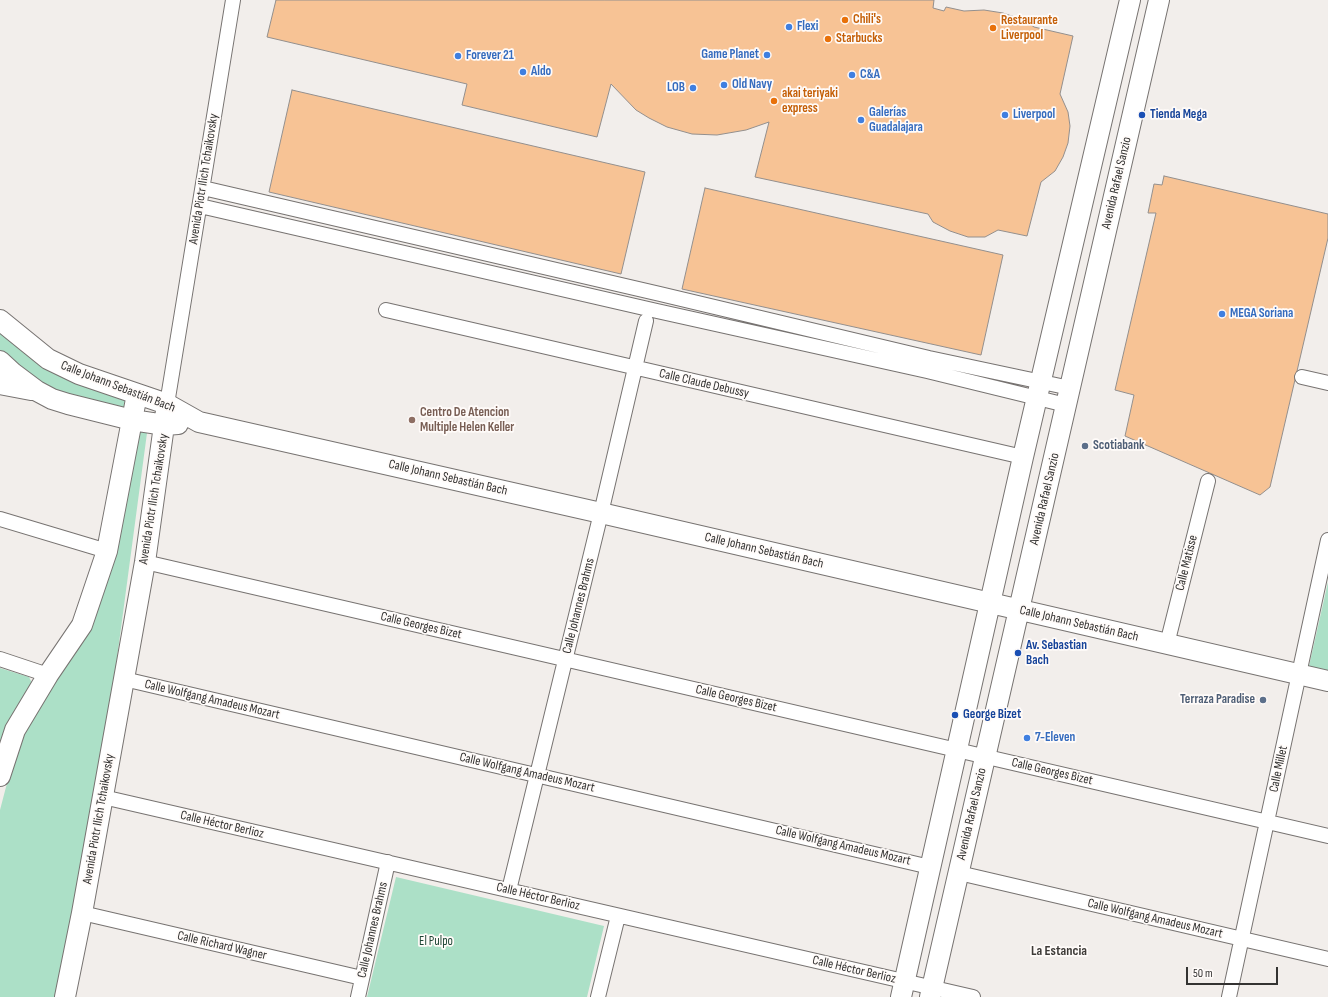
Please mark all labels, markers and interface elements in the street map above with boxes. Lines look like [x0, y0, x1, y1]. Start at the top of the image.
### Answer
place label: Chili's [853, 12, 881, 28]
place label: Restaurante Liverpool [1001, 13, 1058, 44]
marker: Chili's [840, 15, 850, 25]
place label: Flexi [797, 19, 818, 35]
marker: Flexi [784, 22, 794, 32]
marker: Restaurante Liverpool [988, 23, 998, 33]
place label: Starbucks [836, 31, 883, 47]
marker: Starbucks [823, 34, 833, 44]
place label: Game Planet [701, 47, 759, 63]
place label: Forever 21 [466, 48, 514, 64]
marker: Game Planet [762, 50, 772, 60]
marker: Forever 21 [453, 51, 463, 61]
place label: Aldo [531, 64, 551, 80]
marker: Aldo [518, 67, 528, 77]
place label: C&A [860, 67, 880, 83]
marker: C&A [847, 70, 857, 80]
place label: Old Navy [732, 77, 772, 93]
place label: LOB [667, 80, 685, 96]
marker: Old Navy [719, 80, 729, 90]
marker: LOB [688, 83, 698, 93]
place label: akai teriyaki express [782, 86, 838, 117]
marker: akai teriyaki express [769, 96, 779, 106]
place label: Galerías Guadalajara [869, 105, 923, 136]
place label: Liverpool [1013, 107, 1055, 123]
place label: Tienda Mega [1150, 107, 1207, 123]
marker: Liverpool [1000, 110, 1010, 120]
marker: Tienda Mega [1137, 110, 1147, 120]
street label: Avenida Piotr Ilich Tchaikovsky [186, 113, 222, 245]
marker: Galerías Guadalajara [856, 115, 866, 125]
street label: Avenida Rafael Sanzio [1099, 136, 1135, 230]
place label: MEGA Soriana [1230, 306, 1293, 322]
marker: MEGA Soriana [1217, 309, 1227, 319]
street label: Calle Johann Sebastián Bach [58, 358, 178, 416]
street label: Calle Claude Debussy [658, 366, 750, 402]
place label: Centro De Atencion Multiple Helen Keller [420, 405, 514, 436]
marker: Centro De Atencion Multiple Helen Keller [407, 415, 417, 425]
street label: Avenida Piotr Ilich Tchaikovsky [136, 433, 172, 565]
place label: Scotiabank [1093, 438, 1144, 454]
marker: Scotiabank [1080, 441, 1090, 451]
street label: Avenida Rafael Sanzio [1027, 452, 1063, 546]
street label: Calle Johann Sebastián Bach [387, 457, 509, 499]
street label: Calle Johann Sebastián Bach [703, 530, 825, 572]
street label: Calle Matisse [1173, 534, 1201, 592]
street label: Calle Johannes Brahms [560, 557, 598, 655]
street label: Calle Johann Sebastián Bach [1018, 603, 1140, 645]
street label: Calle Georges Bizet [379, 609, 463, 643]
place label: Av. Sebastian Bach [1026, 638, 1087, 669]
marker: Av. Sebastian Bach [1013, 648, 1023, 658]
street label: Calle Wolfgang Amadeus Mozart [143, 677, 281, 723]
street label: Calle Georges Bizet [694, 682, 778, 716]
place label: Terraza Paradise [1180, 692, 1255, 708]
marker: Terraza Paradise [1258, 695, 1268, 705]
place label: George Bizet [963, 707, 1021, 723]
marker: George Bizet [950, 710, 960, 720]
place label: 7-Eleven [1035, 730, 1075, 746]
marker: 7-Eleven [1022, 733, 1032, 743]
street label: Calle Millet [1266, 744, 1292, 794]
street label: Calle Wolfgang Amadeus Mozart [458, 750, 596, 796]
street label: Avenida Piotr Ilich Tchaikovsky [80, 753, 118, 885]
street label: Calle Georges Bizet [1010, 755, 1094, 789]
street label: Avenida Rafael Sanzio [954, 767, 990, 861]
street label: Calle Héctor Berlioz [179, 808, 265, 842]
street label: Calle Wolfgang Amadeus Mozart [774, 823, 912, 869]
street label: Calle Héctor Berlioz [495, 880, 581, 914]
street label: Calle Johannes Brahms [354, 881, 392, 979]
street label: Calle Wolfgang Amadeus Mozart [1086, 896, 1224, 942]
street label: Calle Richard Wagner [176, 928, 268, 964]
park label: El Pulpo [419, 934, 453, 950]
district label: La Estancia [1031, 943, 1087, 959]
street label: Calle Héctor Berlioz [811, 953, 897, 987]
scale bar [1188, 959, 1280, 985]
text: 50 m [1193, 966, 1213, 981]

